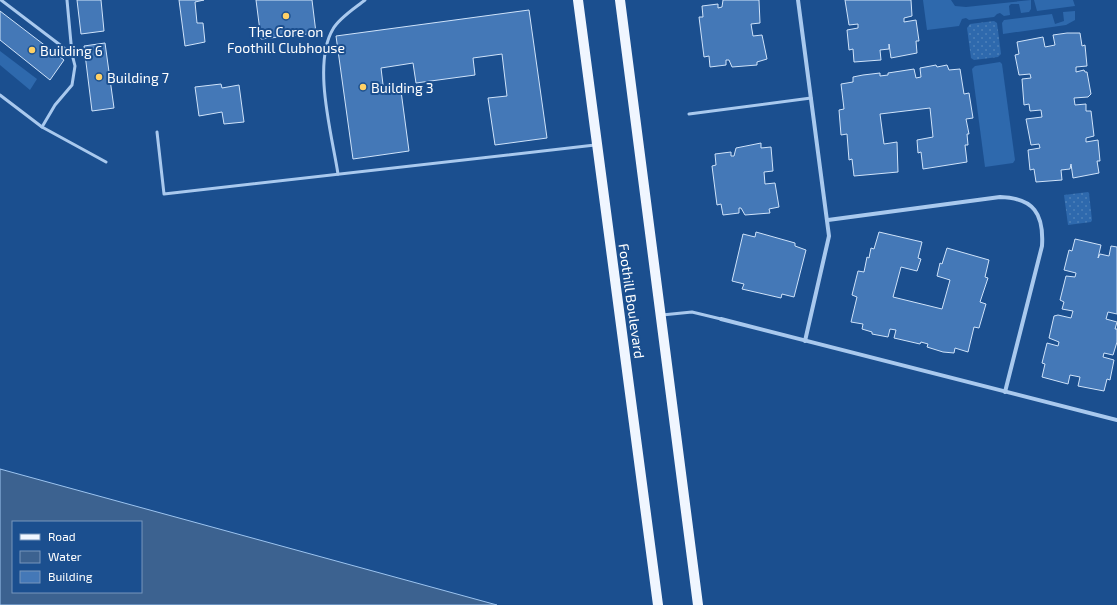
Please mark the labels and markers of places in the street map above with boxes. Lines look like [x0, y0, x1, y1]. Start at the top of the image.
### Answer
marker: The Core on Foothill Clubhouse [281, 11, 291, 21]
place label: The Core on Foothill Clubhouse [227, 23, 345, 56]
place label: Building 6 [40, 42, 103, 59]
marker: Building 6 [27, 45, 37, 55]
place label: Building 7 [107, 69, 169, 86]
marker: Building 7 [94, 72, 104, 82]
place label: Building 3 [371, 79, 434, 96]
marker: Building 3 [358, 82, 368, 92]

